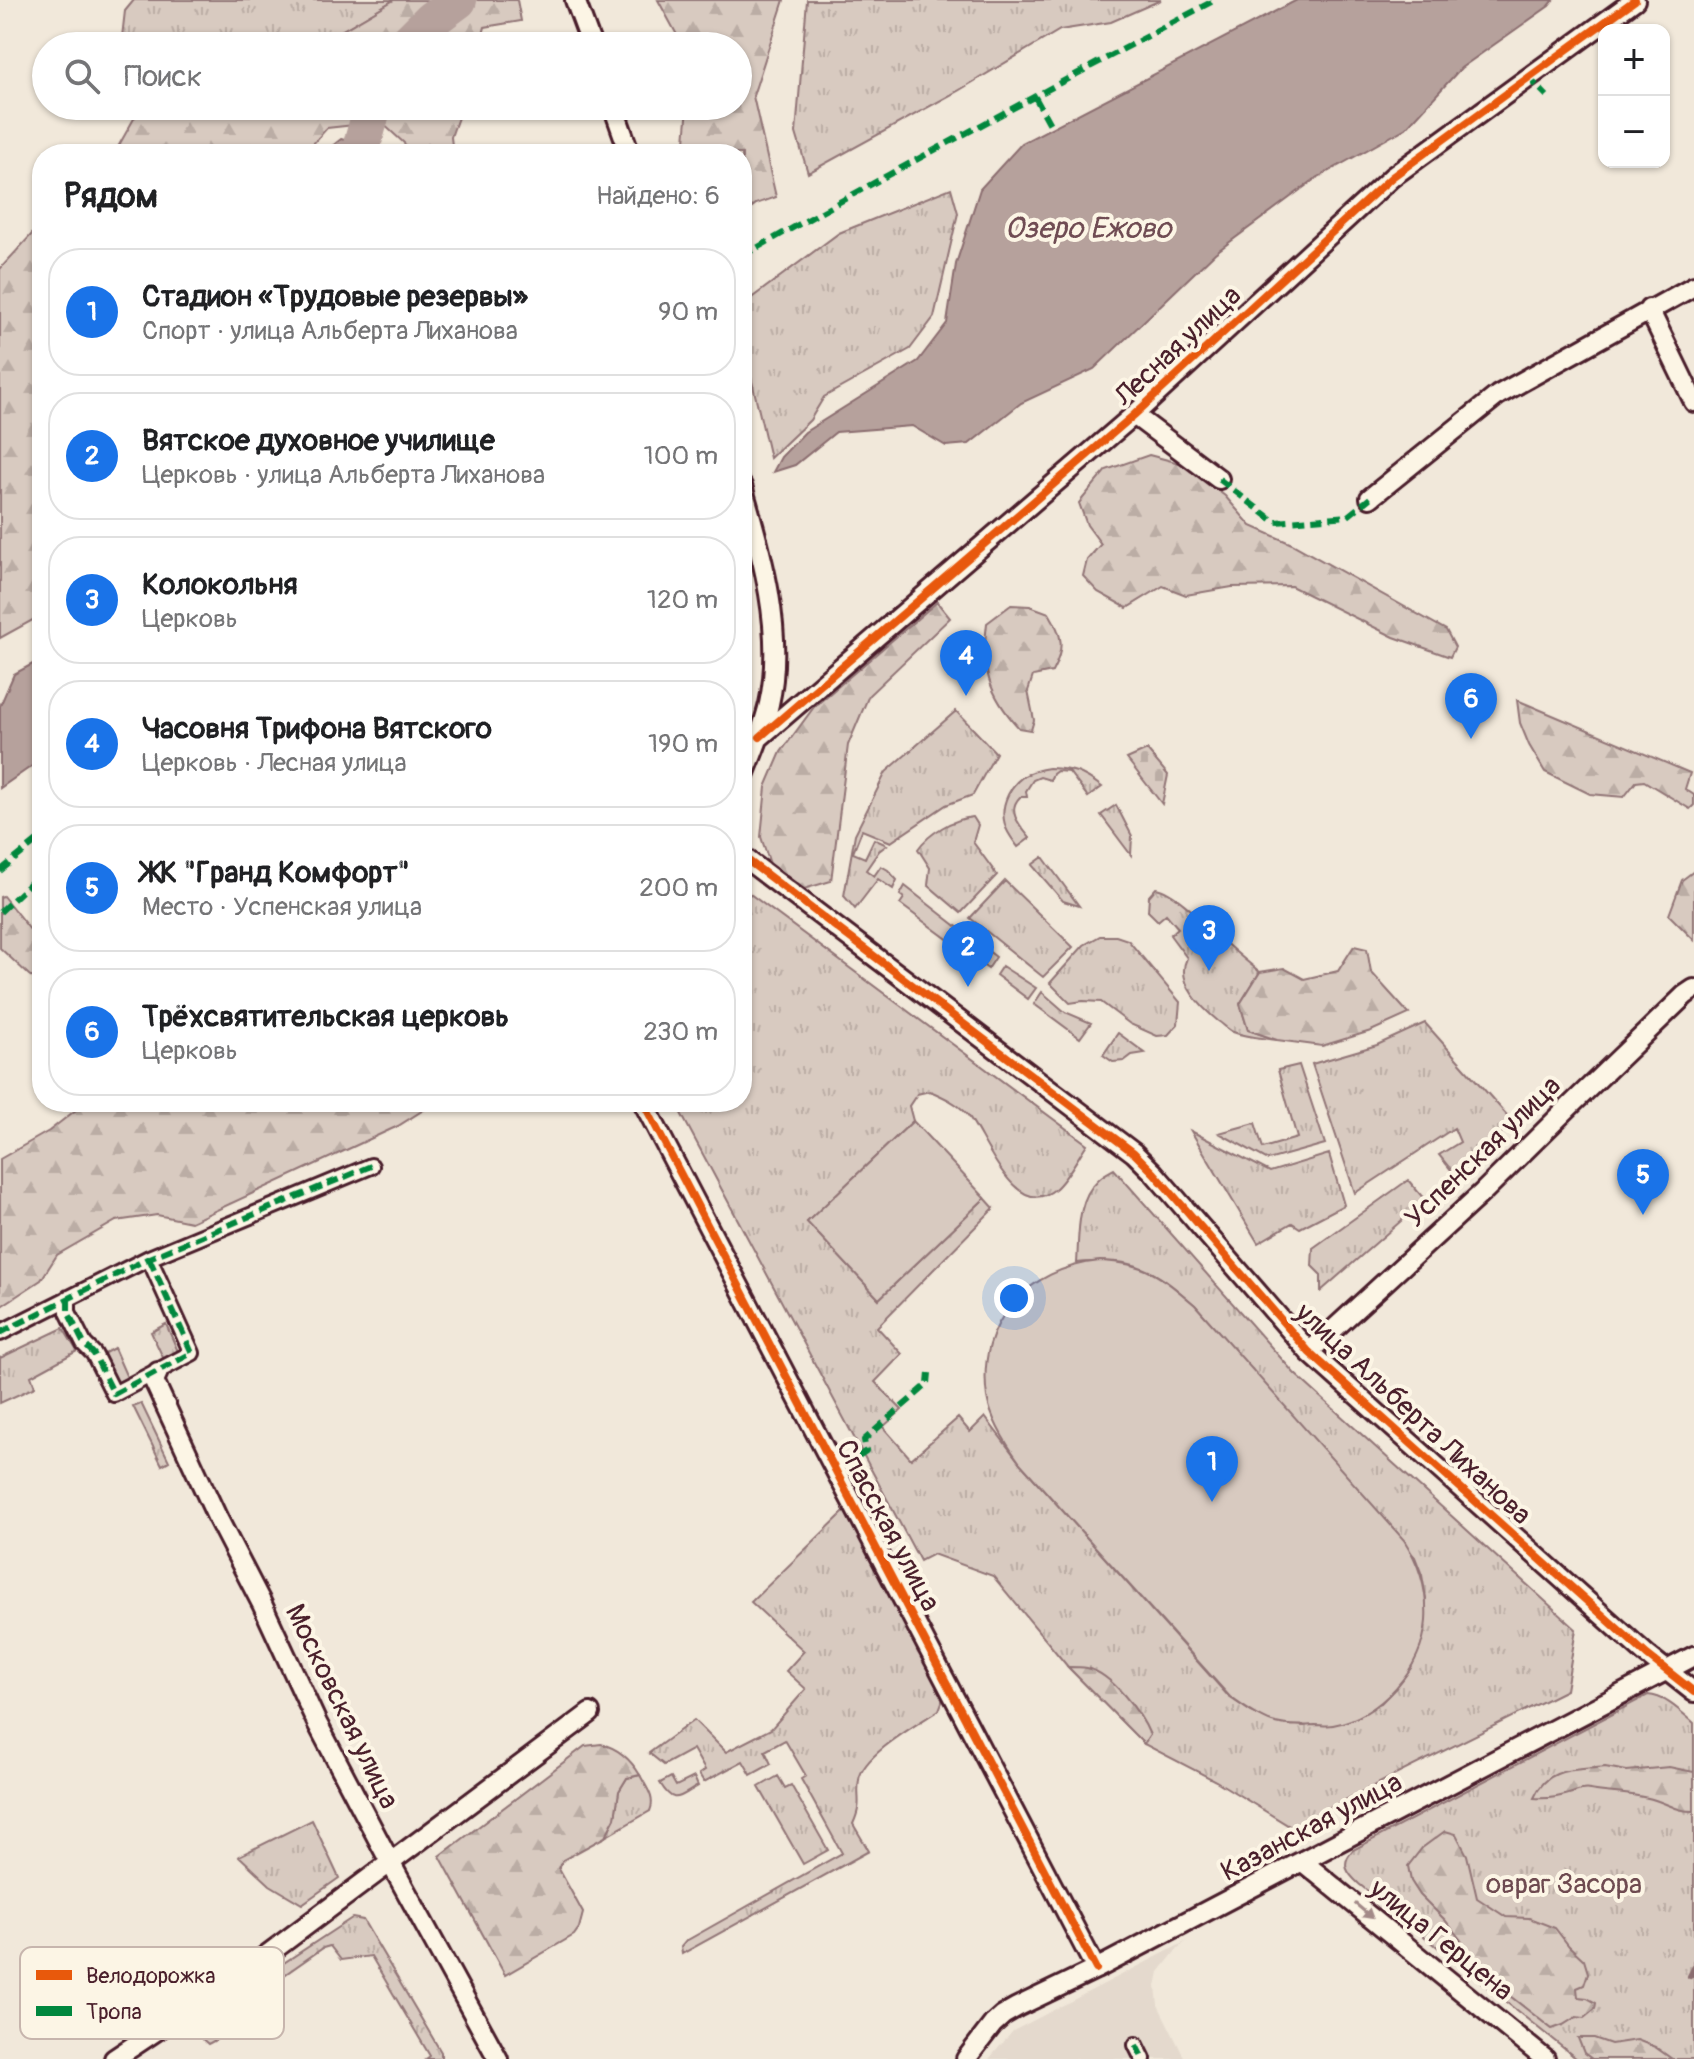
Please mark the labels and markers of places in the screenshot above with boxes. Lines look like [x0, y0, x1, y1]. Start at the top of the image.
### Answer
pin: 4 [940, 630, 992, 696]
pin: 6 [1445, 673, 1497, 739]
pin: 3 [1183, 905, 1235, 971]
pin: 2 [942, 921, 994, 987]
pin: 5 [1617, 1149, 1669, 1215]
pin: 1 [1186, 1436, 1238, 1502]

